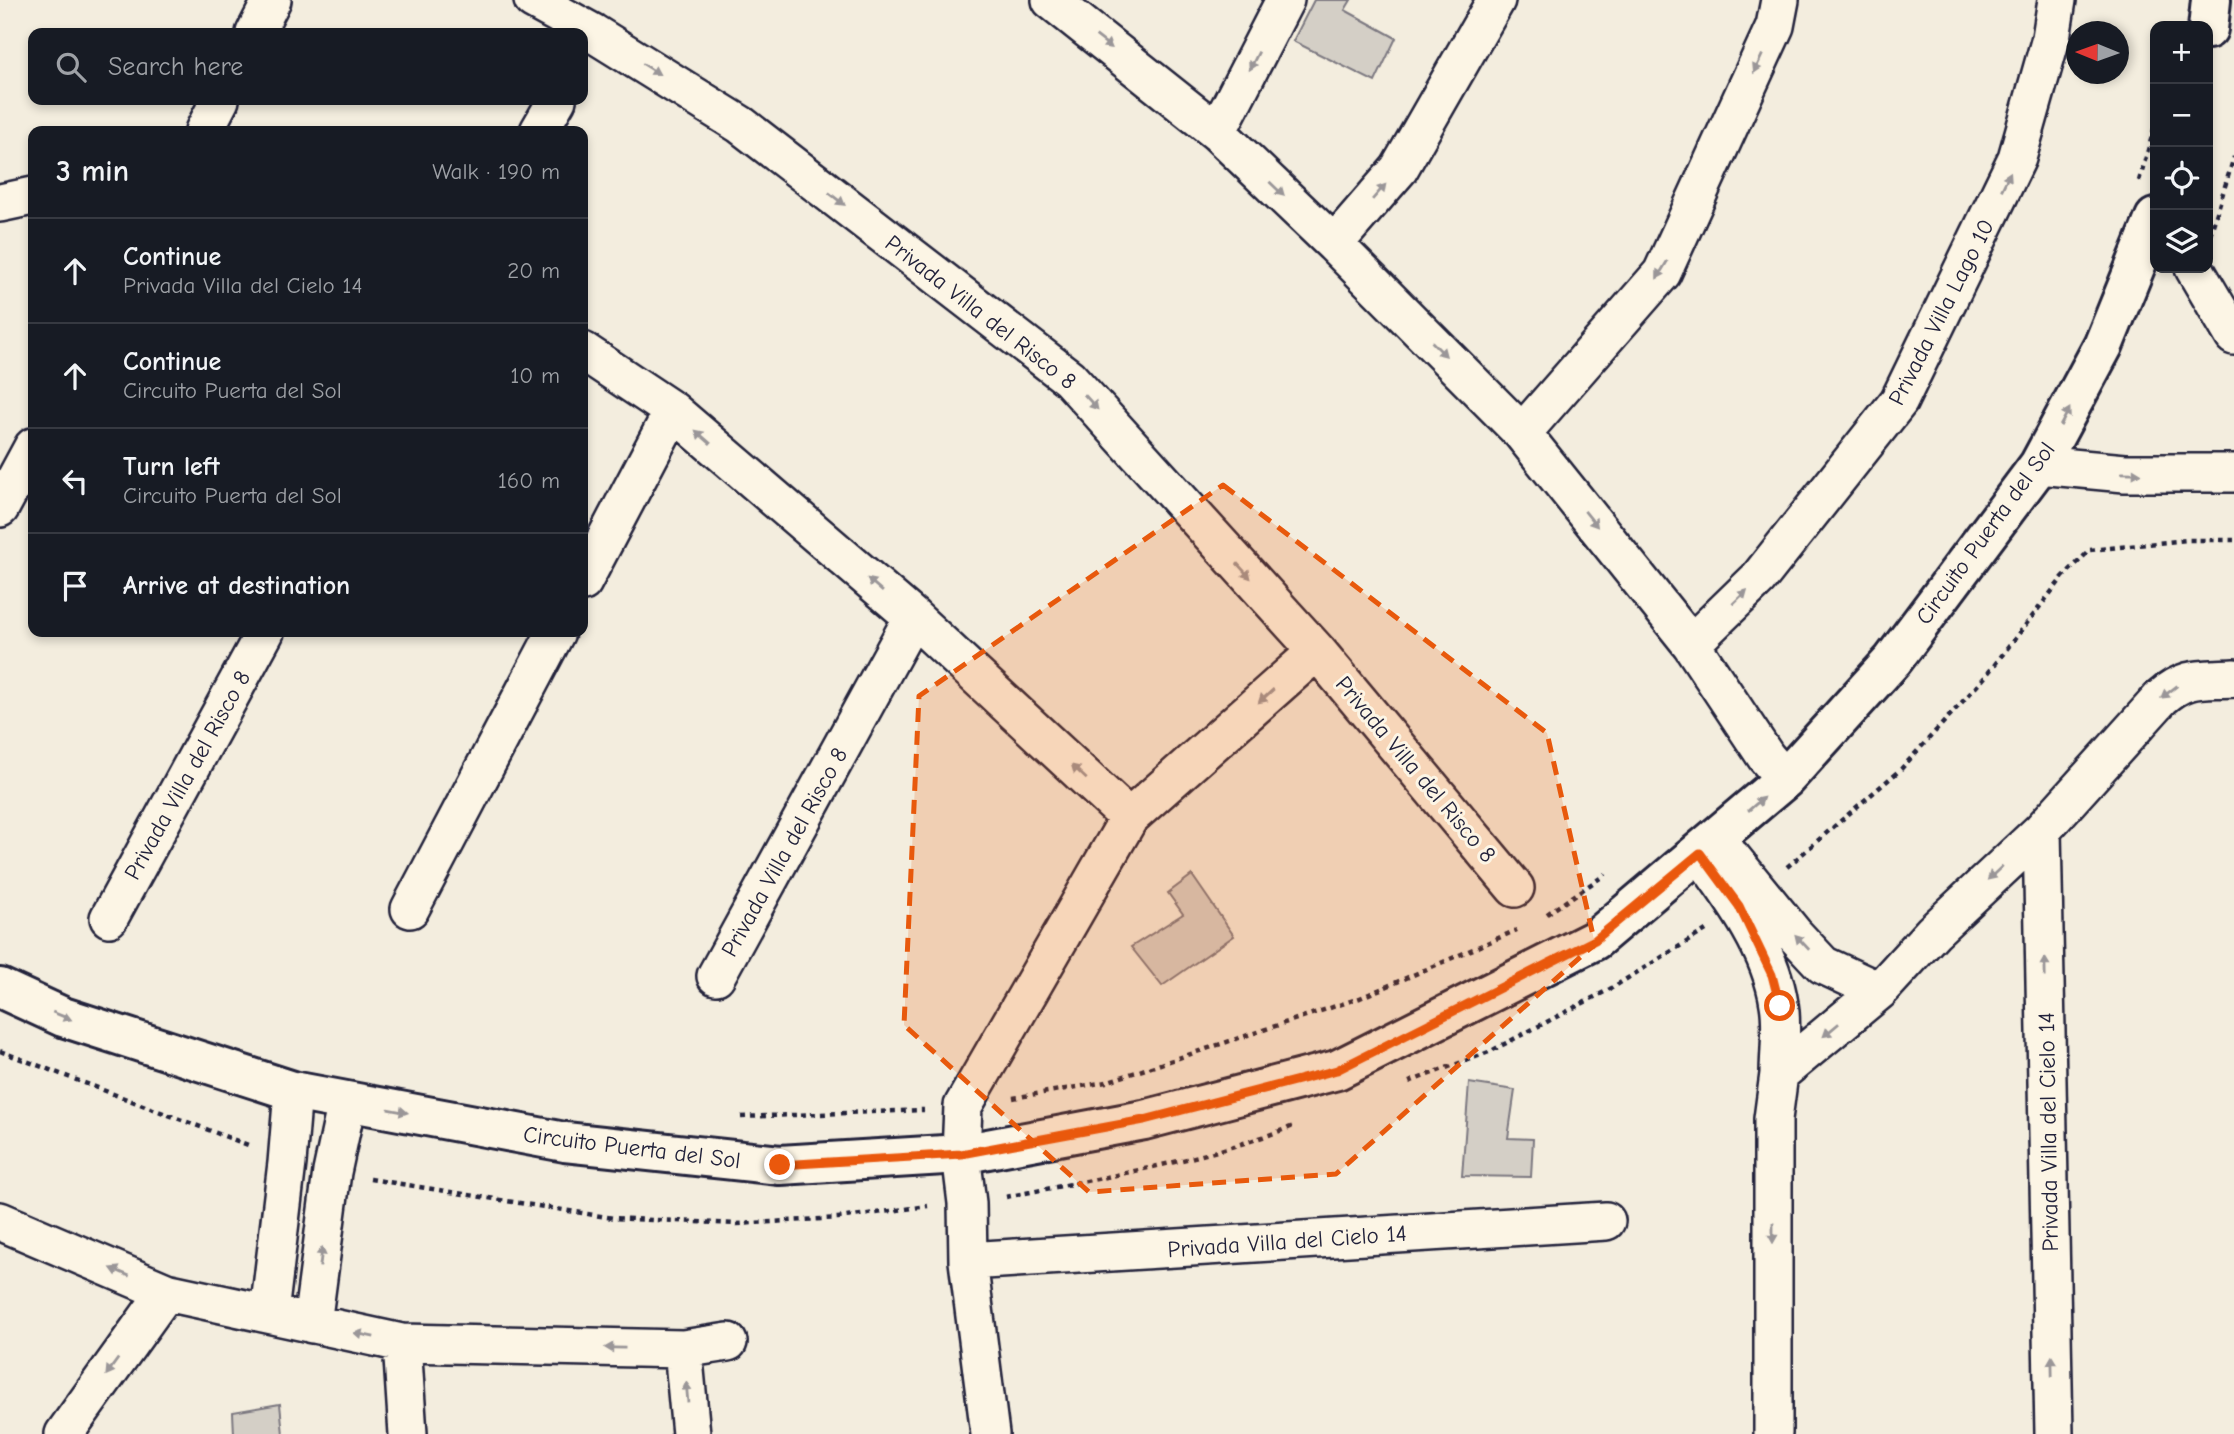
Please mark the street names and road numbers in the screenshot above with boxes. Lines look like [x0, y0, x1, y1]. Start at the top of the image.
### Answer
street label: Privada Villa Lago 10 [1883, 215, 2000, 410]
street label: Privada Villa del Risco 8 [880, 229, 1082, 395]
street label: Circuito Puerta del Sol [1910, 437, 2061, 630]
street label: Privada Villa del Risco 8 [119, 666, 256, 884]
street label: Privada Villa del Risco 8 [1330, 671, 1501, 868]
street label: Privada Villa del Risco 8 [716, 743, 853, 961]
street label: Privada Villa del Cielo 14 [2033, 1012, 2064, 1252]
street label: Circuito Puerta del Sol [522, 1121, 742, 1174]
street label: Privada Villa del Cielo 14 [1167, 1220, 1407, 1263]

